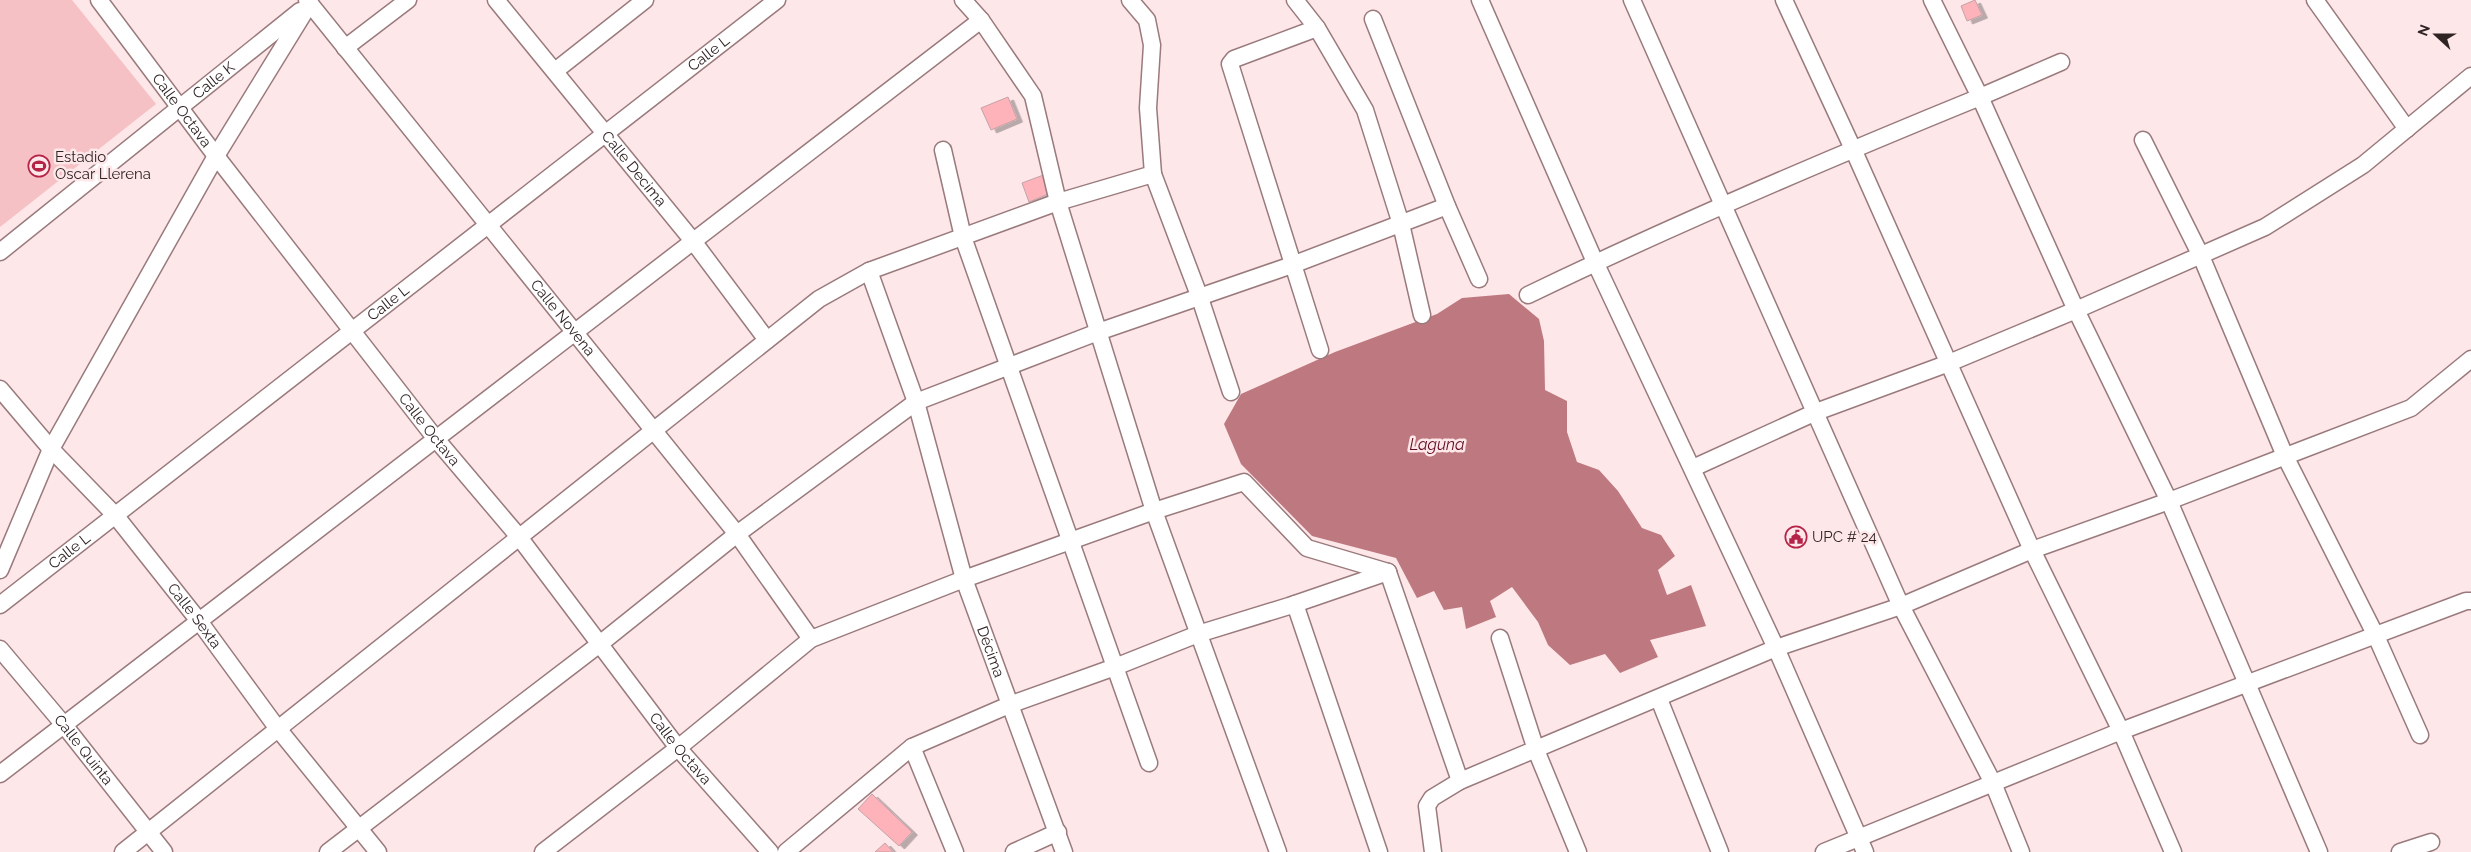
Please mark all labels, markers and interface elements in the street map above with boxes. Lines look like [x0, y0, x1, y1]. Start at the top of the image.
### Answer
north arrow [2411, 10, 2461, 60]
text: N [2414, 22, 2433, 38]
street label: Calle L [684, 31, 733, 75]
street label: Calle K [189, 58, 239, 103]
street label: Calle Octava [148, 70, 215, 151]
street label: Calle Decima [598, 127, 670, 210]
place label: Estadio Oscar Llerena [55, 148, 151, 183]
sports icon: Estadio Oscar Llerena [27, 154, 51, 178]
street label: Calle Novena [527, 276, 599, 360]
street label: Calle L [364, 281, 413, 325]
street label: Calle Octava [395, 390, 464, 470]
water label: Laguna [1409, 435, 1465, 454]
public building icon: UPC # 24 [1784, 525, 1808, 549]
place label: UPC # 24 [1812, 528, 1877, 546]
street label: Calle L [45, 529, 94, 573]
street label: Calle Sexta [164, 580, 225, 652]
street label: Décima [973, 624, 1008, 680]
street label: Calle Octava [646, 709, 715, 788]
street label: Calle Quinta [50, 711, 117, 789]

